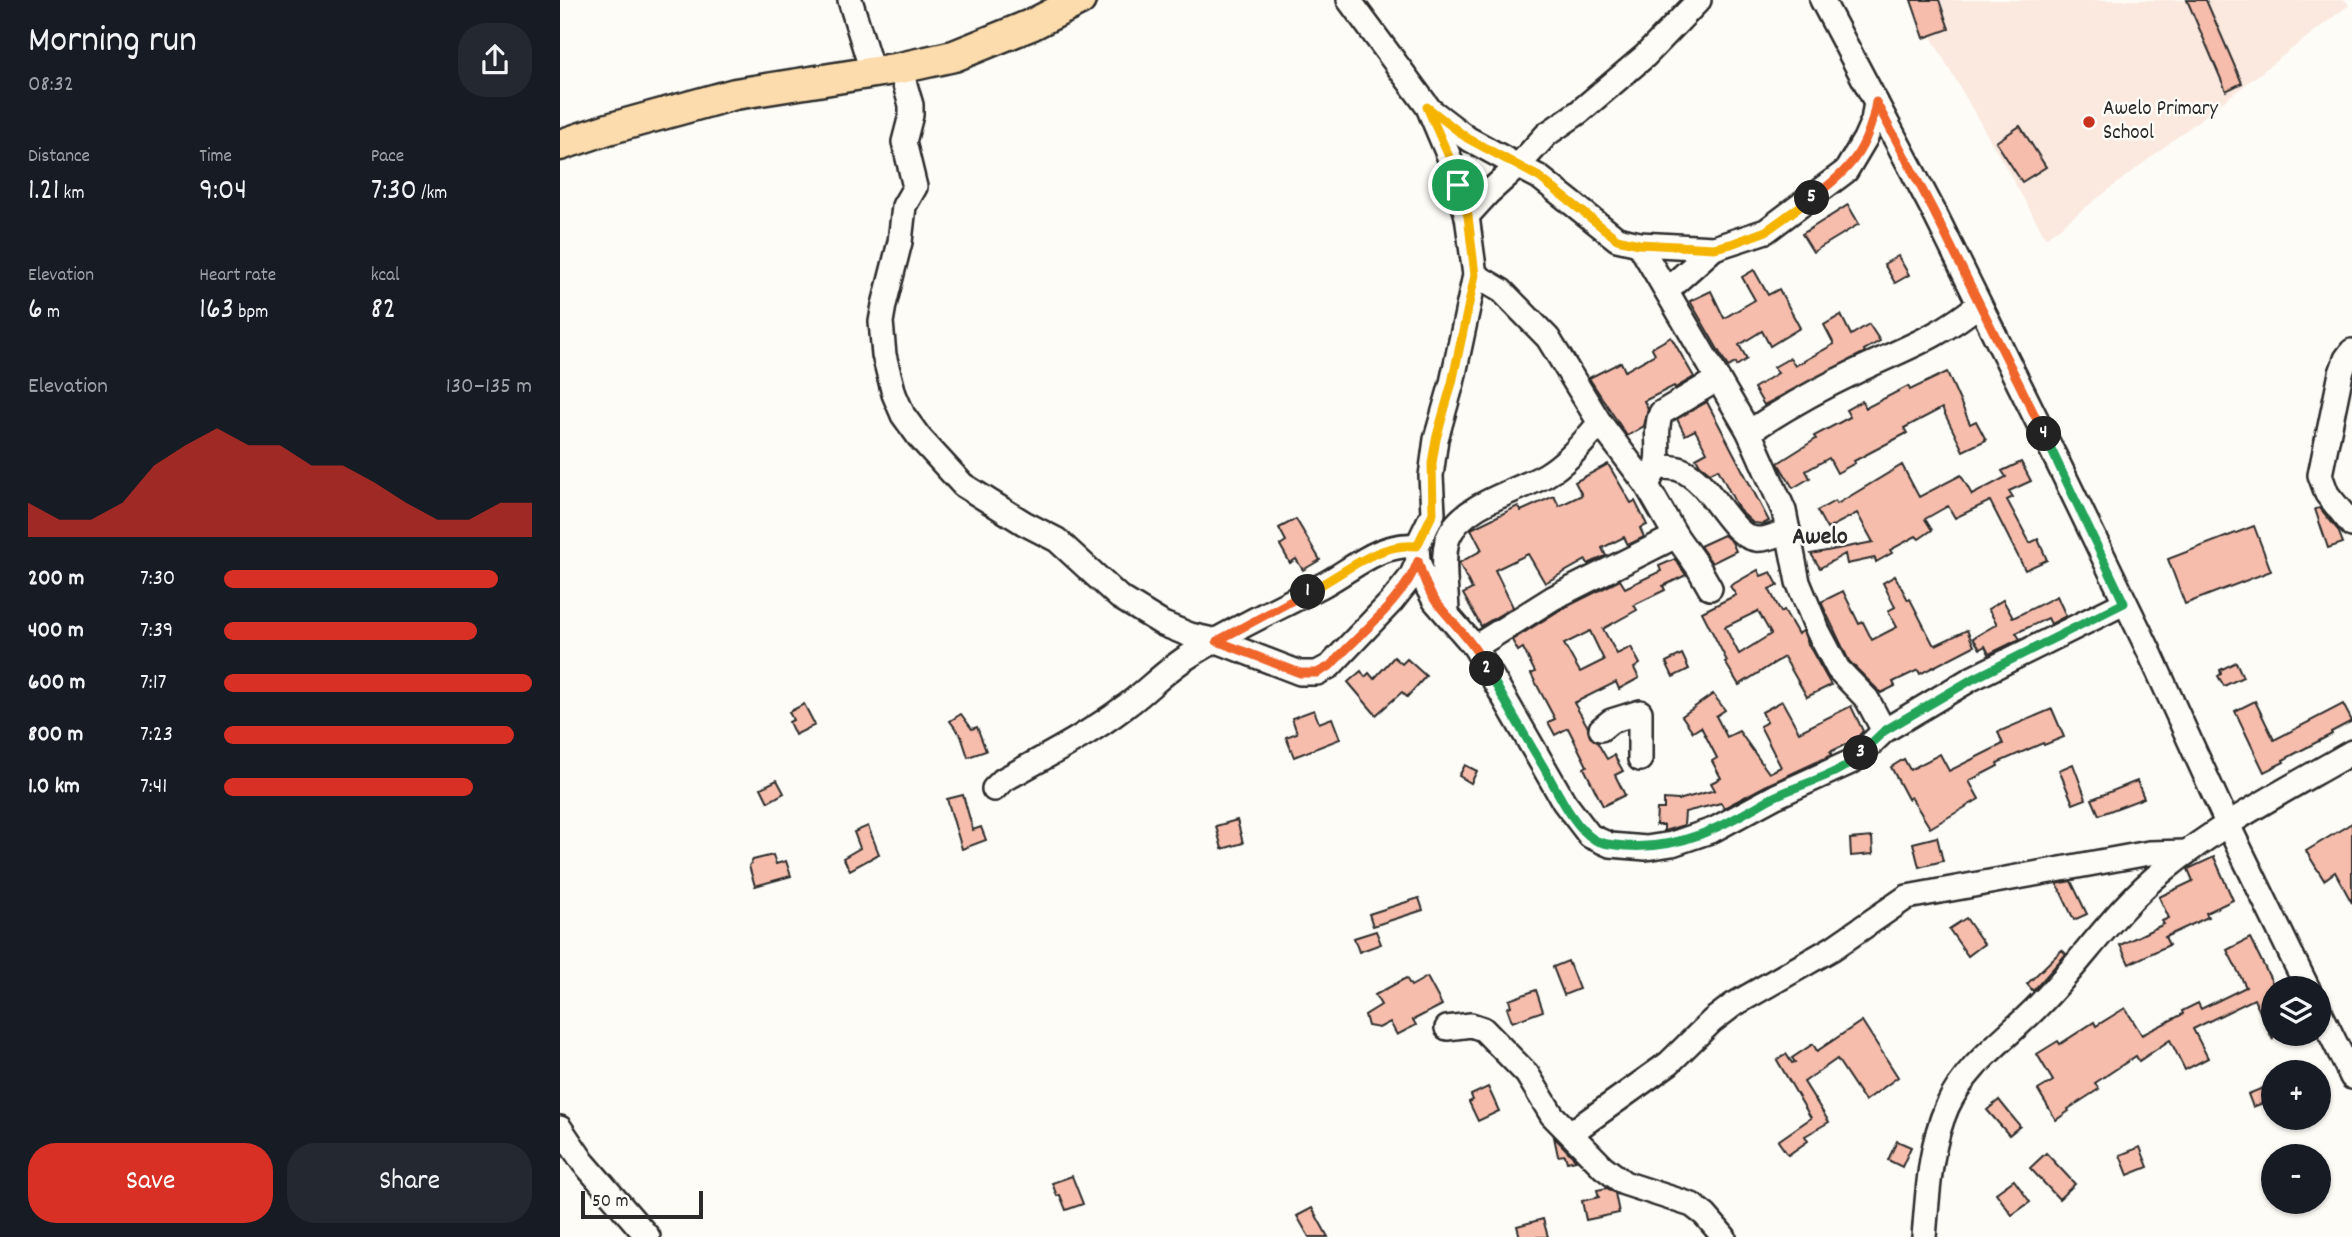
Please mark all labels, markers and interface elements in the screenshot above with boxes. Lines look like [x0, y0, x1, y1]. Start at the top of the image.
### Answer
text: Morning run [28, 15, 197, 70]
button: share [458, 23, 532, 97]
text: 08:32 [28, 69, 74, 102]
place label: Awelo Primary School [2103, 95, 2219, 149]
marker: Awelo Primary School [2081, 114, 2097, 130]
text: Distance [28, 144, 90, 171]
text: Time [199, 144, 232, 171]
text: Pace [371, 144, 404, 171]
pin [1428, 155, 1488, 215]
icon: arrive [1439, 166, 1477, 204]
text: 1.21 [28, 171, 59, 214]
text: 9:04 [199, 171, 247, 214]
text: 7:30 [371, 171, 417, 214]
pin: 5 [1794, 180, 1830, 216]
text: km [59, 181, 84, 208]
text: /km [417, 181, 447, 208]
text: 5 [1807, 184, 1816, 211]
text: Elevation [28, 263, 94, 290]
text: Heart rate [199, 263, 276, 290]
text: kcal [371, 263, 400, 290]
text: 6 [28, 290, 43, 333]
text: 163 [199, 290, 234, 333]
text: 82 [371, 290, 396, 333]
text: m [43, 300, 60, 327]
text: bpm [234, 300, 268, 327]
text: Elevation [28, 371, 108, 404]
text: 130–135 m [446, 371, 532, 404]
pin: 4 [2026, 416, 2062, 452]
text: 4 [2040, 420, 2047, 447]
district label: Awelo [1792, 521, 1848, 555]
text: 200 m [28, 563, 84, 596]
text: 7:30 [140, 563, 175, 596]
pin: 1 [1290, 574, 1326, 610]
text: 1 [1305, 578, 1310, 605]
text: 400 m [28, 615, 84, 648]
text: 7:39 [140, 615, 173, 648]
pin: 2 [1469, 652, 1504, 686]
text: 2 [1482, 655, 1491, 682]
text: 600 m [28, 667, 85, 700]
text: 7:17 [140, 667, 166, 700]
text: 800 m [28, 719, 83, 752]
text: 7:23 [140, 719, 173, 752]
pin: 3 [1844, 736, 1878, 770]
text: 3 [1856, 739, 1865, 766]
text: 1.0 km [28, 771, 80, 804]
text: 7:41 [140, 771, 167, 804]
map controls [2261, 976, 2331, 1214]
button: layers [2261, 976, 2331, 1046]
button: + [2261, 1060, 2331, 1130]
button: Save [28, 1143, 273, 1223]
button: Share [287, 1143, 532, 1223]
button: − [2261, 1144, 2331, 1214]
scale bar [581, 1188, 704, 1220]
text: 50 m [592, 1189, 629, 1216]

